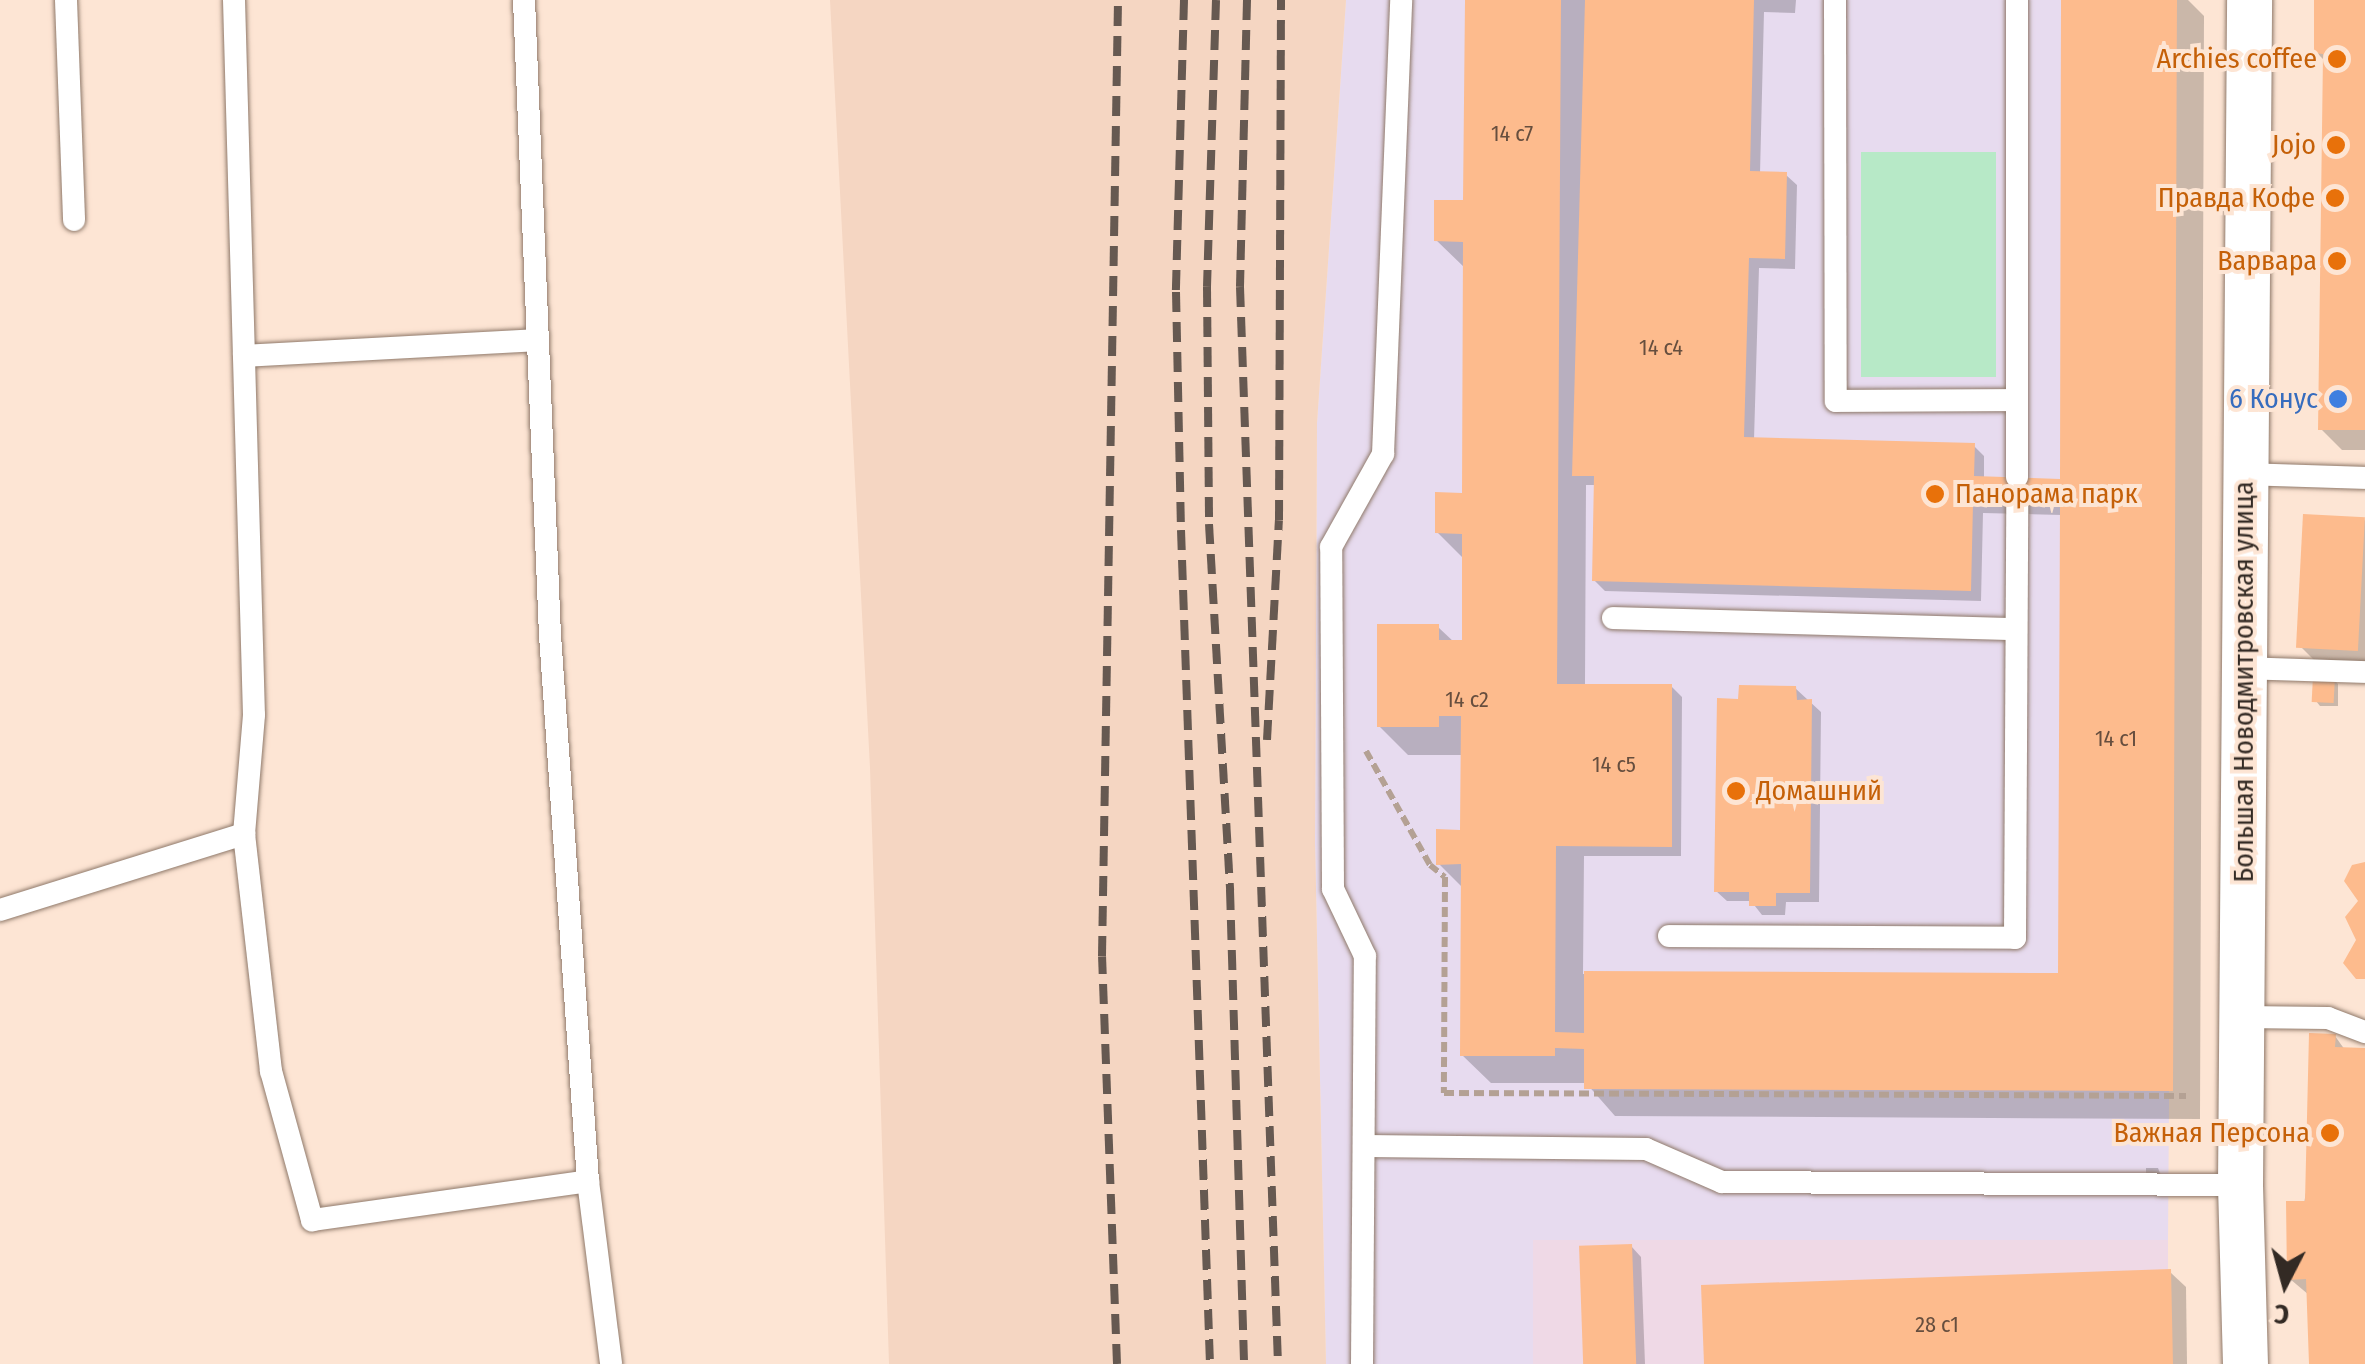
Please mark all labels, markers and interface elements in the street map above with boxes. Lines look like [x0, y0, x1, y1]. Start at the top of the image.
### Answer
place label: Archies coffee [2156, 42, 2317, 76]
marker: Archies coffee [2326, 48, 2348, 70]
house number: 14 с7 [1491, 121, 1533, 147]
place label: Jojo [2272, 128, 2316, 162]
marker: Jojo [2325, 134, 2347, 156]
place label: Правда Кофе [2158, 181, 2315, 215]
marker: Правда Кофе [2324, 187, 2346, 209]
place label: Варвара [2217, 244, 2317, 278]
marker: Варвара [2326, 250, 2348, 272]
house number: 14 с4 [1639, 335, 1683, 361]
place label: 6 Конус [2229, 382, 2318, 416]
marker: 6 Конус [2327, 388, 2349, 410]
place label: Панорама парк [1955, 477, 2138, 511]
street label: Большая Новодмитровская улица [2227, 481, 2261, 883]
marker: Панорама парк [1924, 483, 1946, 505]
house number: 14 с2 [1445, 687, 1489, 713]
house number: 14 с1 [2095, 726, 2137, 752]
house number: 14 с5 [1592, 752, 1636, 778]
place label: Домашний [1756, 774, 1882, 808]
marker: Домашний [1725, 780, 1747, 802]
place label: Важная Персона [2113, 1116, 2310, 1150]
marker: Важная Персона [2319, 1122, 2341, 1144]
north arrow [2235, 1234, 2335, 1334]
text: С [2273, 1297, 2291, 1332]
house number: 28 с1 [1915, 1312, 1959, 1338]

